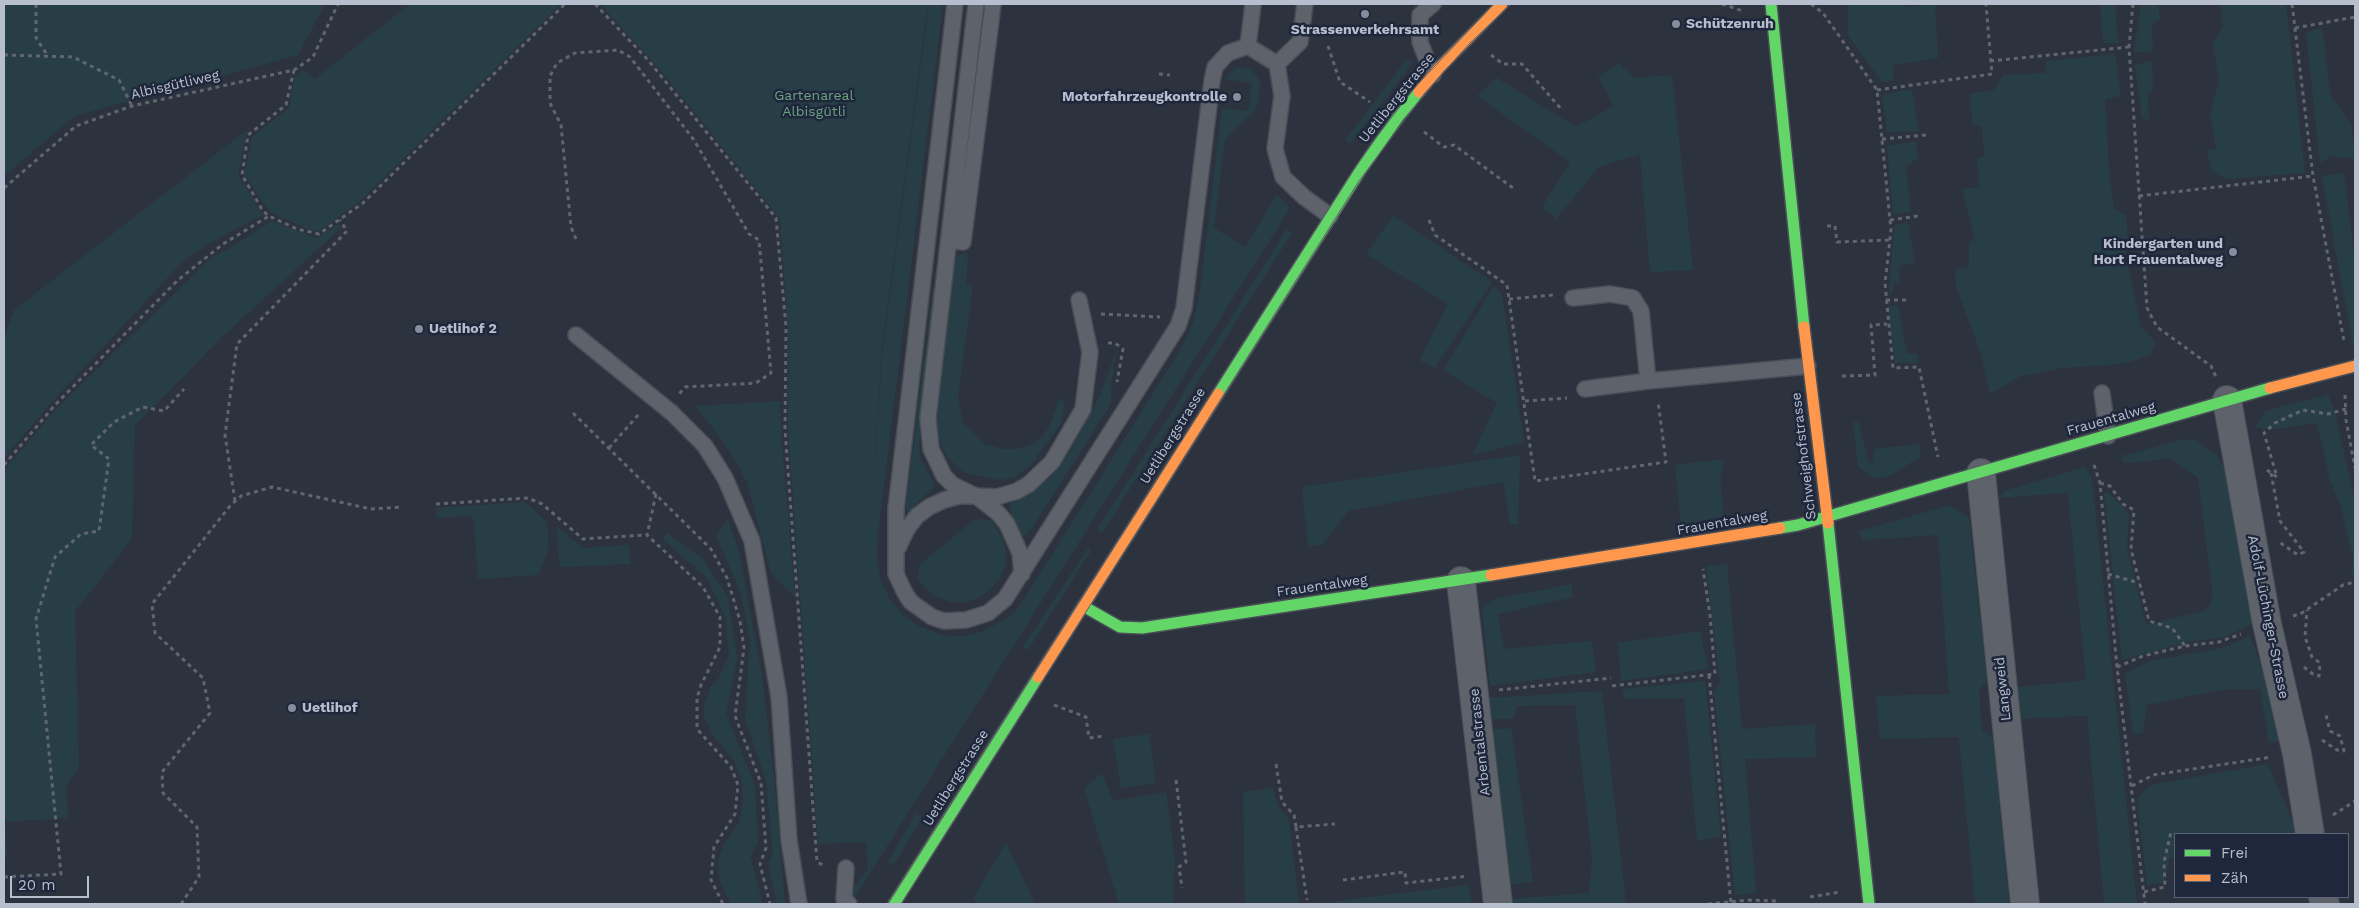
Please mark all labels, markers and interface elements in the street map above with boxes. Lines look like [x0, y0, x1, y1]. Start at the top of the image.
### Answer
marker: Strassenverkehrsamt [1359, 8, 1371, 20]
place label: Schützenruh [1686, 16, 1774, 32]
marker: Schützenruh [1670, 18, 1682, 30]
place label: Strassenverkehrsamt [1291, 22, 1439, 38]
street label: Uetlibergstrasse [1356, 50, 1438, 146]
street label: Albisgütliweg [129, 67, 221, 103]
park label: Gartenareal Albisgütli [774, 88, 854, 120]
place label: Motorfahrzeugkontrolle [1062, 89, 1227, 105]
marker: Motorfahrzeugkontrolle [1231, 91, 1243, 103]
place label: Kindergarten und Hort Frauentalweg [2093, 236, 2223, 268]
marker: Kindergarten und Hort Frauentalweg [2227, 246, 2239, 258]
place label: Uetlihof 2 [429, 321, 497, 337]
marker: Uetlihof 2 [413, 323, 425, 335]
street label: Uetlibergstrasse [1137, 385, 1209, 487]
street label: Schweighofstrasse [1788, 391, 1820, 521]
street label: Frauentalweg [2065, 398, 2157, 440]
street label: Frauentalweg [1675, 507, 1769, 539]
street label: Adolf-Lüchinger-Strasse [2244, 534, 2292, 700]
street label: Frauentalweg [1276, 571, 1368, 601]
street label: Langweid [1991, 656, 2015, 722]
street label: Arbentalstrasse [1466, 687, 1494, 797]
place label: Uetlihof [302, 700, 358, 716]
marker: Uetlihof [286, 702, 298, 714]
street label: Uetlibergstrasse [920, 727, 992, 829]
legend [2174, 833, 2349, 898]
text: Frei [2221, 844, 2248, 862]
scale bar [12, 866, 91, 898]
text: Zäh [2221, 869, 2248, 887]
text: 20 m [18, 876, 56, 894]

